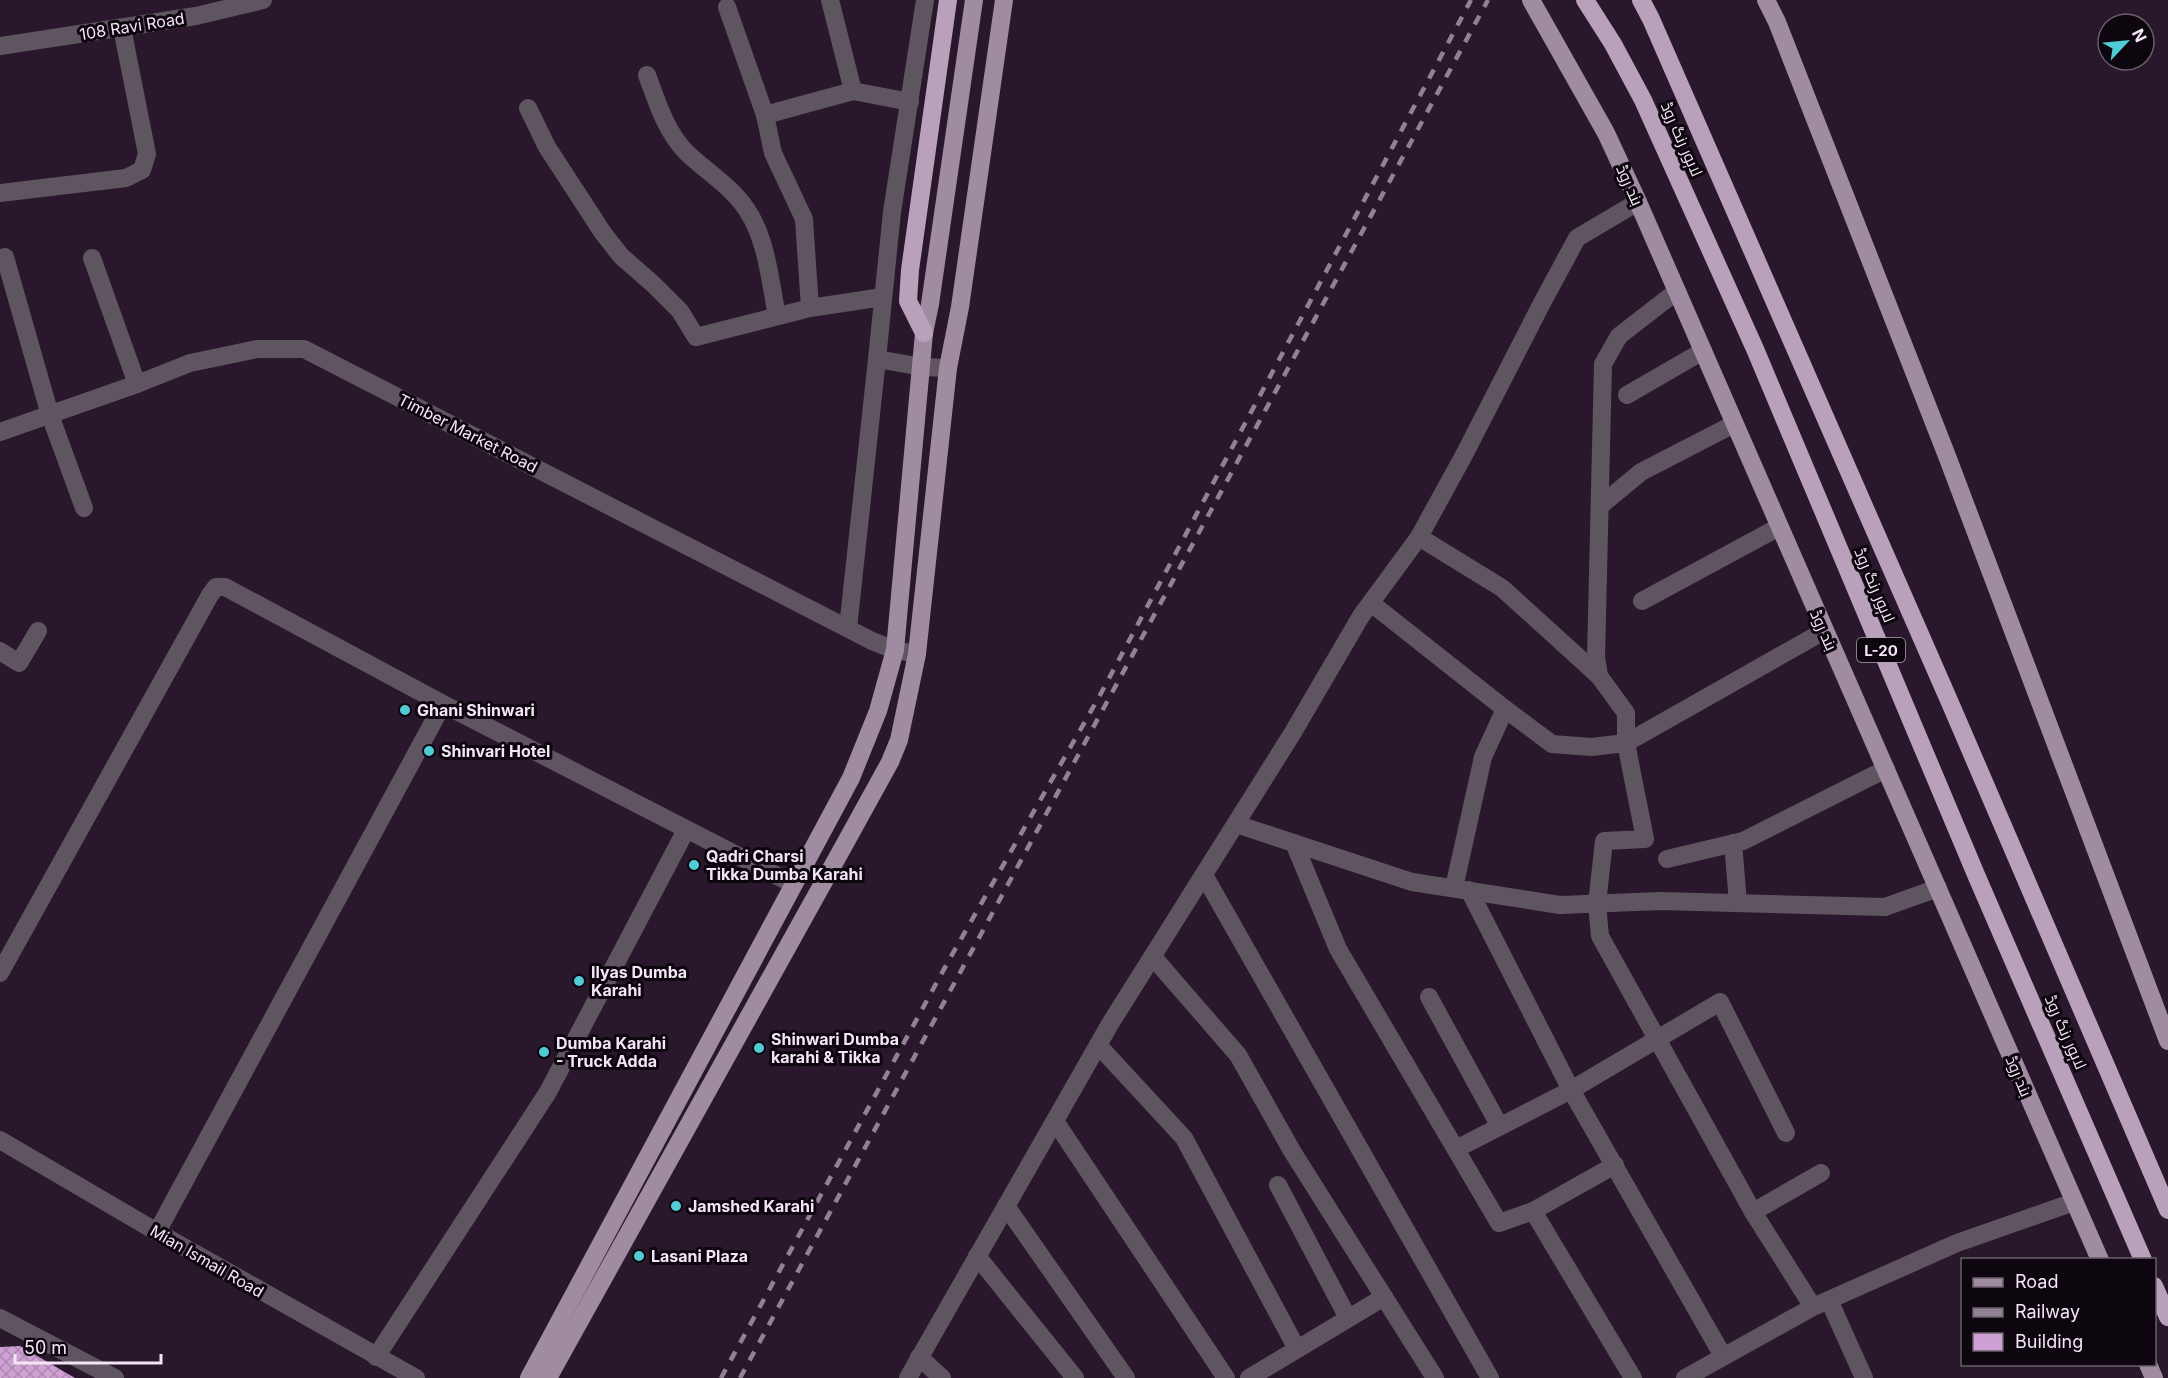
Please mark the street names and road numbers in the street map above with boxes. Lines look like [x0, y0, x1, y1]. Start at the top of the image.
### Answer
street label: 108 Ravi Road [78, 8, 186, 44]
street label: لاہور رنگ روڈ [1656, 99, 1707, 180]
street label: بند روڈ [1612, 161, 1648, 209]
street label: Timber Market Road [395, 389, 541, 477]
street label: لاہور رنگ روڈ [1849, 545, 1900, 626]
street label: بند روڈ [1806, 606, 1842, 654]
road number: L-20 [1857, 638, 1905, 662]
street label: لاہور رنگ روڈ [2040, 992, 2091, 1073]
street label: بند روڈ [2001, 1052, 2037, 1100]
street label: Mian Ismail Road [147, 1220, 267, 1302]

